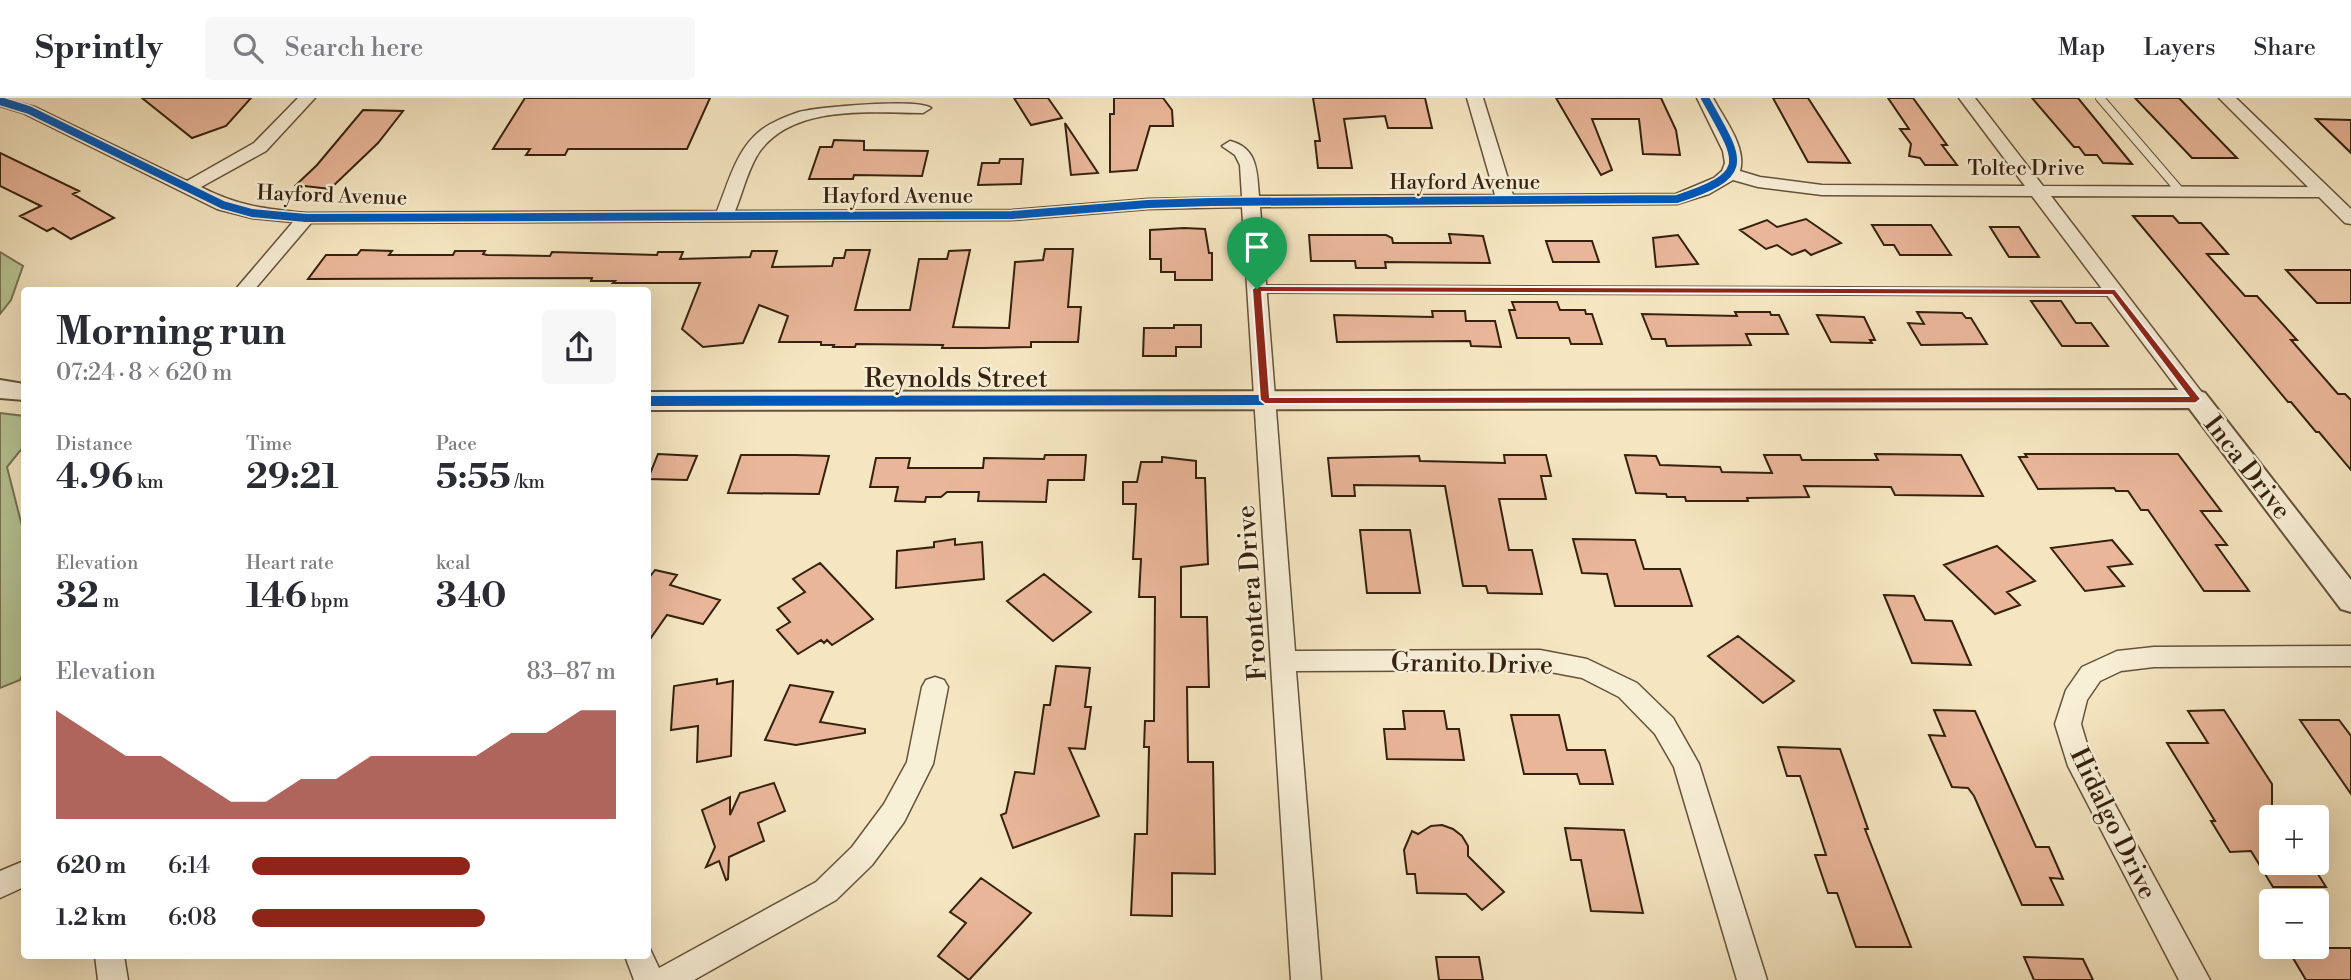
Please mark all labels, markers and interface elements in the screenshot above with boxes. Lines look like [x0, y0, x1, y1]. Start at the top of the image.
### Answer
search box [205, 17, 695, 80]
text: Sprintly [35, 28, 163, 69]
icon: search [229, 29, 267, 67]
text: Search here [285, 32, 423, 64]
text: Map [2058, 33, 2105, 63]
text: Layers [2143, 33, 2215, 63]
text: Share [2253, 33, 2316, 63]
street label: Toltec Drive [1967, 156, 2085, 182]
street label: Hayford Avenue [1390, 170, 1540, 196]
street label: Hayford Avenue [256, 180, 408, 212]
street label: Hayford Avenue [823, 184, 973, 210]
pin [1227, 217, 1287, 289]
icon: arrive [1238, 228, 1276, 266]
text: Morning run [56, 309, 286, 356]
button: share [542, 310, 616, 384]
text: 07:24 · 8 × 620 m [56, 359, 232, 387]
street label: Reynolds Street [864, 363, 1048, 395]
street label: Inca Drive [2197, 409, 2298, 526]
text: Distance [56, 432, 133, 456]
text: Time [246, 432, 292, 456]
text: Pace [436, 432, 477, 456]
text: 4.96 [56, 456, 133, 499]
text: 29:21 [246, 456, 339, 499]
text: 5:55 [436, 456, 511, 499]
text: km [133, 470, 164, 494]
text: /km [511, 470, 545, 494]
street label: Frontera Drive [1230, 504, 1274, 682]
text: Elevation [56, 551, 138, 575]
text: Heart rate [246, 551, 334, 575]
text: kcal [436, 551, 470, 575]
text: 32 [56, 575, 99, 618]
text: 146 [246, 575, 307, 618]
text: 340 [436, 575, 507, 618]
text: m [99, 589, 120, 613]
text: bpm [307, 589, 349, 613]
street label: Granito Drive [1391, 647, 1553, 681]
text: Elevation [56, 658, 156, 686]
text: 83–87 m [527, 658, 616, 686]
street label: Hidalgo Drive [2063, 742, 2164, 904]
map controls [2259, 805, 2329, 959]
button: + [2259, 805, 2329, 875]
text: 620 m [56, 852, 126, 880]
text: 6:14 [168, 852, 210, 880]
button: − [2259, 889, 2329, 959]
text: 1.2 km [56, 904, 127, 932]
text: 6:08 [168, 904, 216, 932]

